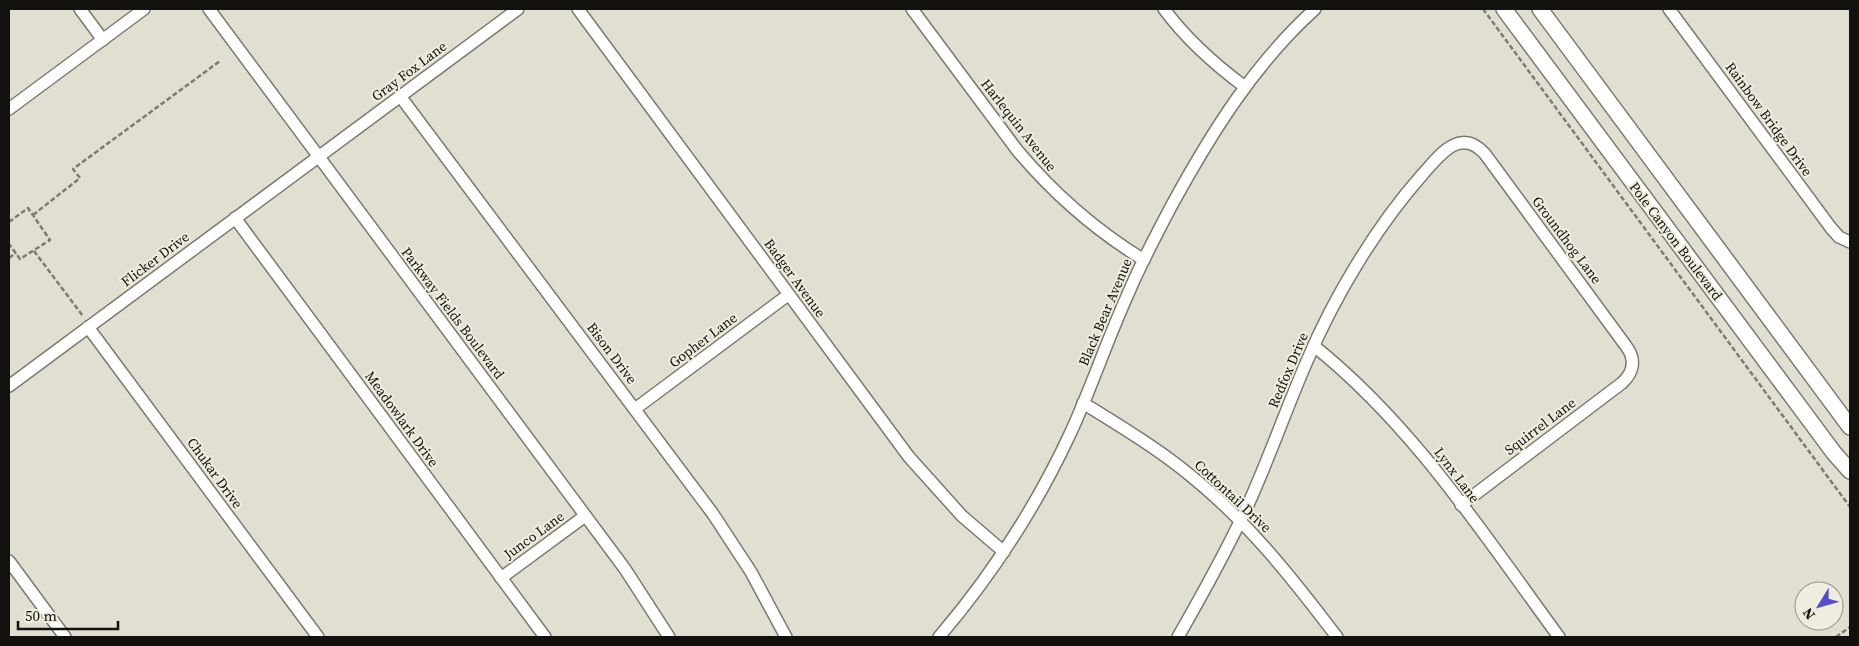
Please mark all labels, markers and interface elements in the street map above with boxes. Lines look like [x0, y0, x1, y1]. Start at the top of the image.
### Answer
street label: Gray Fox Lane [367, 36, 451, 106]
street label: Rainbow Bridge Drive [1721, 58, 1817, 180]
street label: Harlequin Avenue [976, 74, 1062, 176]
street label: Pole Canyon Boulevard [1625, 178, 1727, 304]
street label: Groundhog Lane [1527, 192, 1607, 288]
street label: Flicker Drive [117, 227, 193, 291]
street label: Badger Avenue [760, 234, 830, 322]
street label: Parkway Fields Boulevard [397, 243, 509, 383]
street label: Black Bear Avenue [1073, 255, 1137, 369]
street label: Gopher Lane [665, 308, 741, 372]
street label: Bison Drive [582, 318, 642, 388]
street label: Redfox Drive [1263, 329, 1313, 411]
street label: Meadowlark Drive [360, 367, 444, 471]
street label: Squirrel Lane [1500, 393, 1580, 459]
street label: Chukar Drive [183, 434, 247, 512]
street label: Lynx Lane [1429, 443, 1485, 507]
street label: Cottontail Drive [1190, 455, 1276, 537]
street label: Junco Lane [499, 506, 568, 564]
north arrow [1794, 581, 1844, 631]
scale bar [18, 598, 118, 630]
text: N [1798, 604, 1820, 624]
text: 50 m [25, 605, 57, 626]

